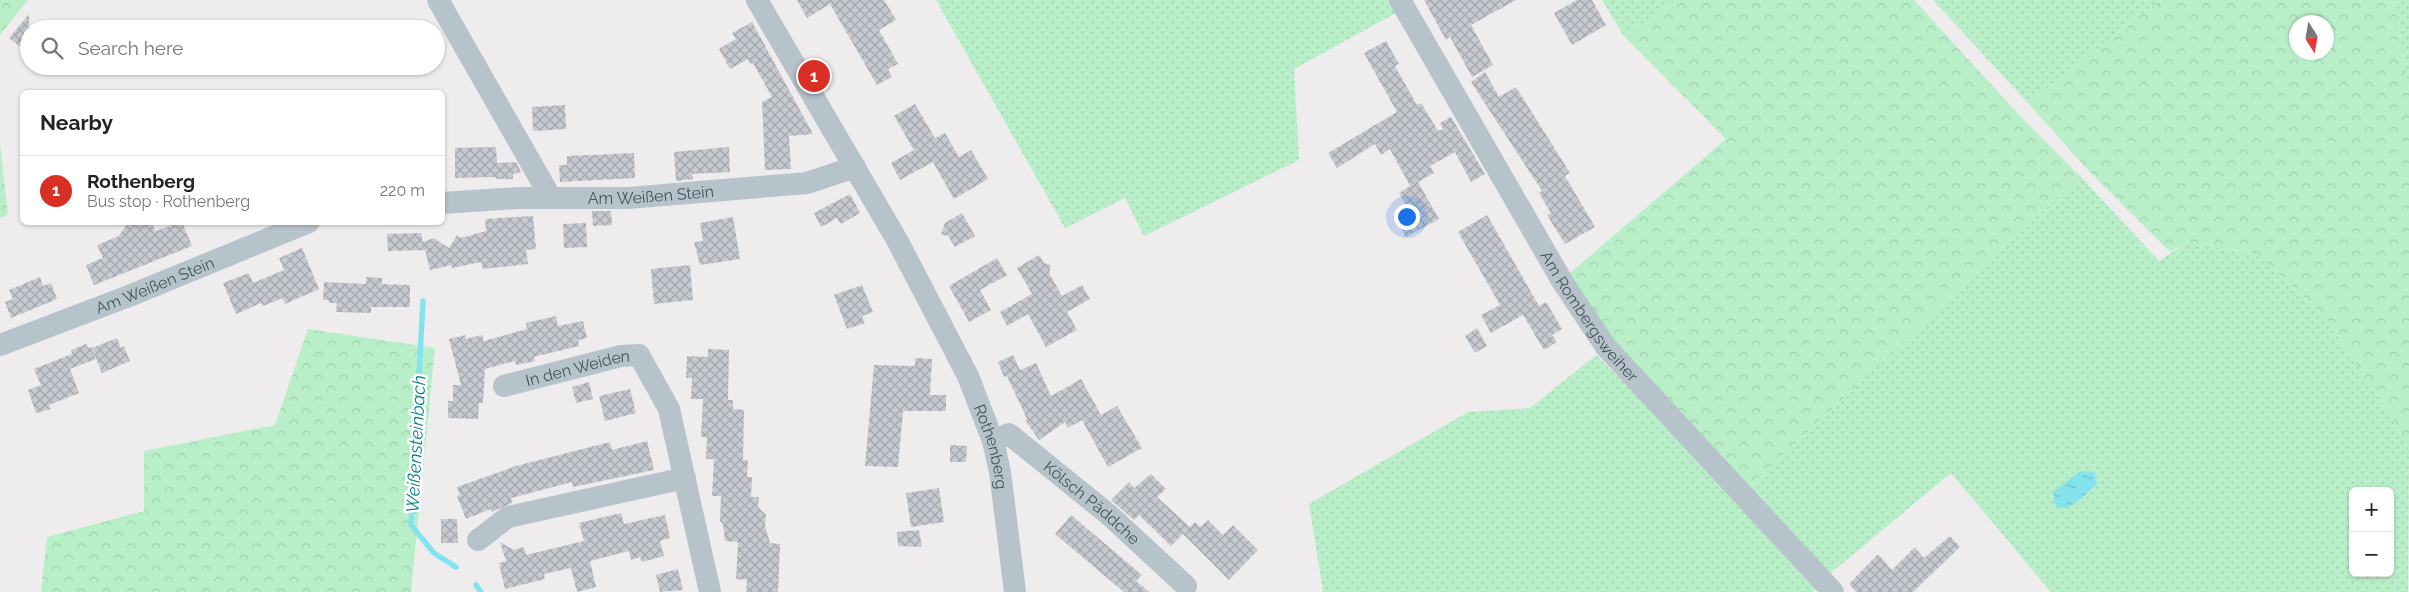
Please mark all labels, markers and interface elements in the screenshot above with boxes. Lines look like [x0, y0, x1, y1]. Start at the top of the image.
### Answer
north arrow [2289, 15, 2334, 60]
search box [20, 20, 445, 75]
icon: search [38, 34, 66, 62]
text: Search here [78, 37, 184, 59]
pin: 1 [798, 57, 830, 95]
text: Nearby [40, 110, 113, 135]
text: Rothenberg [87, 170, 195, 192]
text: 1 [52, 181, 60, 200]
text: 220 m [380, 181, 425, 200]
street label: Am Weißen Stein [588, 182, 715, 208]
text: Bus stop · Rothenberg [87, 192, 250, 211]
your location [1394, 204, 1420, 230]
street label: Am Rombergsweiher [1537, 248, 1642, 386]
street label: Am Weißen Stein [93, 253, 217, 318]
street label: In den Weiden [524, 347, 630, 390]
water label: Weißensteinbach [401, 374, 430, 513]
street label: Rothenberg [970, 402, 1011, 490]
street label: Kölsch Päddche [1040, 457, 1144, 549]
map controls [2349, 487, 2394, 577]
button: + [2349, 487, 2394, 532]
button: − [2349, 532, 2394, 577]

